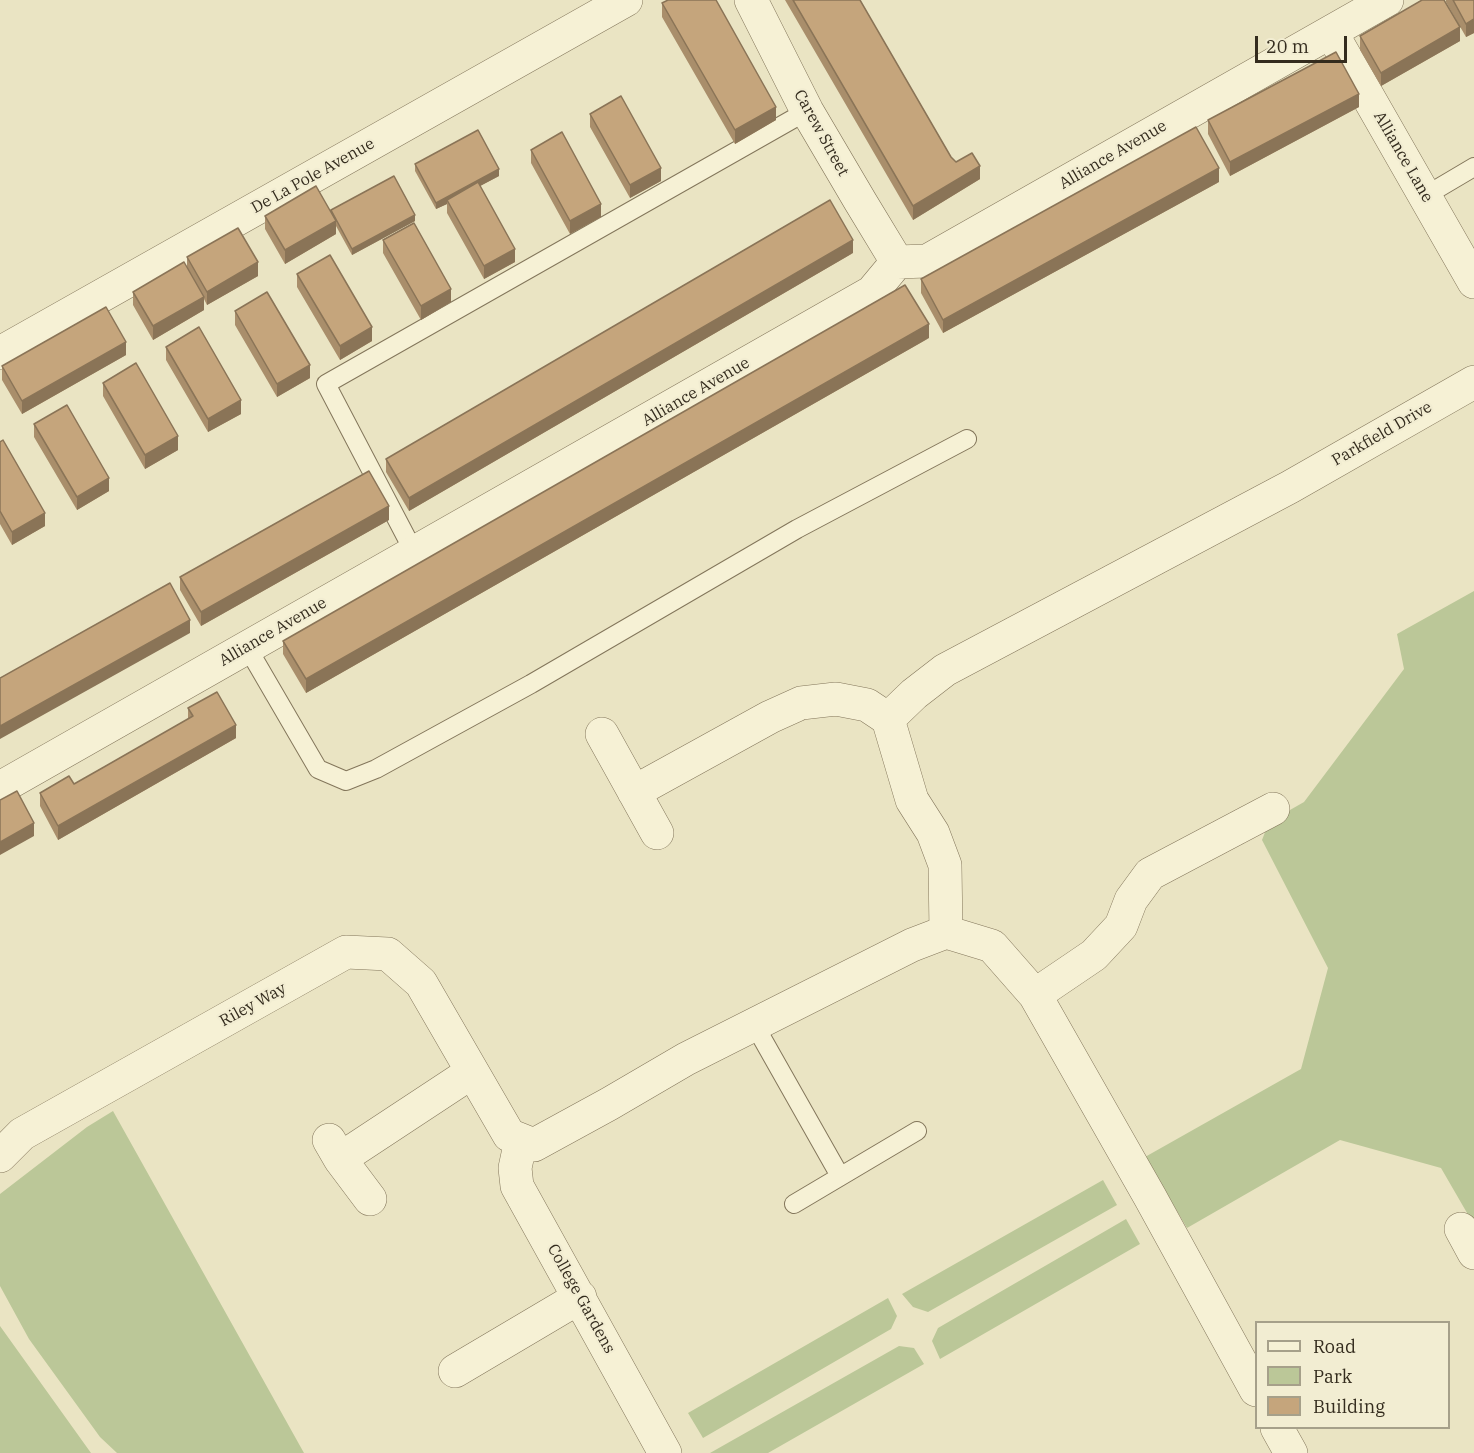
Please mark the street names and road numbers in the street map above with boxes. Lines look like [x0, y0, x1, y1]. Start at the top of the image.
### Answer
street label: Carew Street [789, 86, 853, 180]
street label: Alliance Lane [1369, 108, 1437, 206]
street label: Alliance Avenue [1056, 116, 1170, 194]
street label: De La Pole Avenue [248, 134, 378, 218]
street label: Alliance Avenue [639, 353, 753, 431]
street label: Parkfield Drive [1329, 398, 1435, 470]
street label: Alliance Avenue [216, 593, 330, 671]
street label: Riley Way [216, 979, 290, 1031]
street label: College Gardens [543, 1241, 619, 1357]

